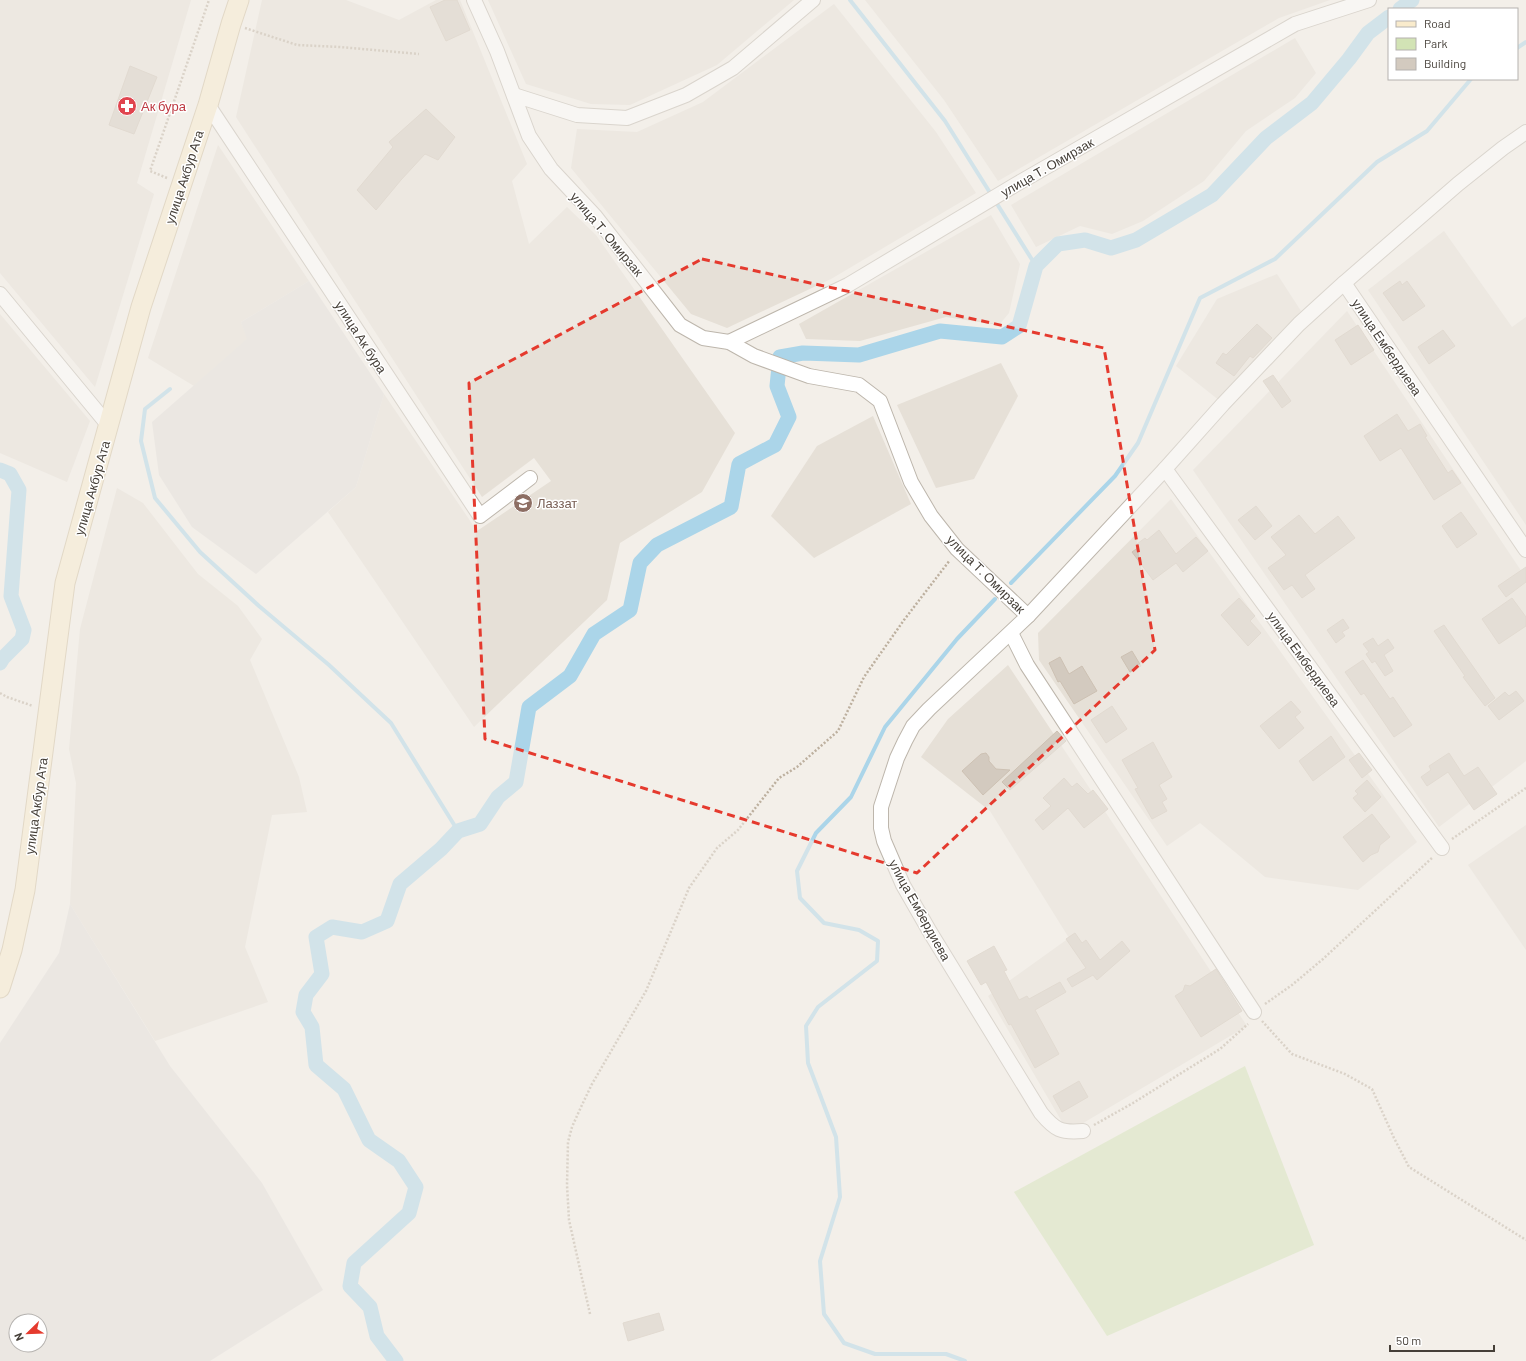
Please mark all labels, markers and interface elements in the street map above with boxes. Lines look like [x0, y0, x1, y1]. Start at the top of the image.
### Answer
legend [1388, 8, 1518, 80]
text: Road [1424, 16, 1451, 30]
text: Park [1424, 36, 1448, 50]
text: Building [1424, 56, 1466, 70]
pharmacy icon: Ак бура [116, 95, 138, 117]
place label: Ак бура [141, 98, 187, 114]
street label: улица Акбур Ата [161, 127, 207, 226]
street label: улица Т. Омирзак [998, 134, 1097, 200]
street label: улица Т. Омирзак [567, 189, 647, 280]
street label: улица Ембердиева [1349, 296, 1426, 399]
street label: улица Ак бура [332, 298, 391, 377]
street label: улица Акбур Ата [71, 438, 113, 537]
school or university icon: Лаззат [512, 492, 534, 514]
place label: Лаззат [537, 495, 577, 511]
street label: улица Т. Омирзак [943, 531, 1029, 617]
street label: улица Ембердиева [1264, 608, 1344, 710]
street label: улица Акбур Ата [21, 756, 51, 856]
street label: улица Ембердиева [886, 857, 955, 964]
north arrow [8, 1313, 48, 1353]
scale bar [1390, 1327, 1494, 1353]
text: N [11, 1331, 26, 1343]
text: 50 m [1396, 1333, 1421, 1347]

